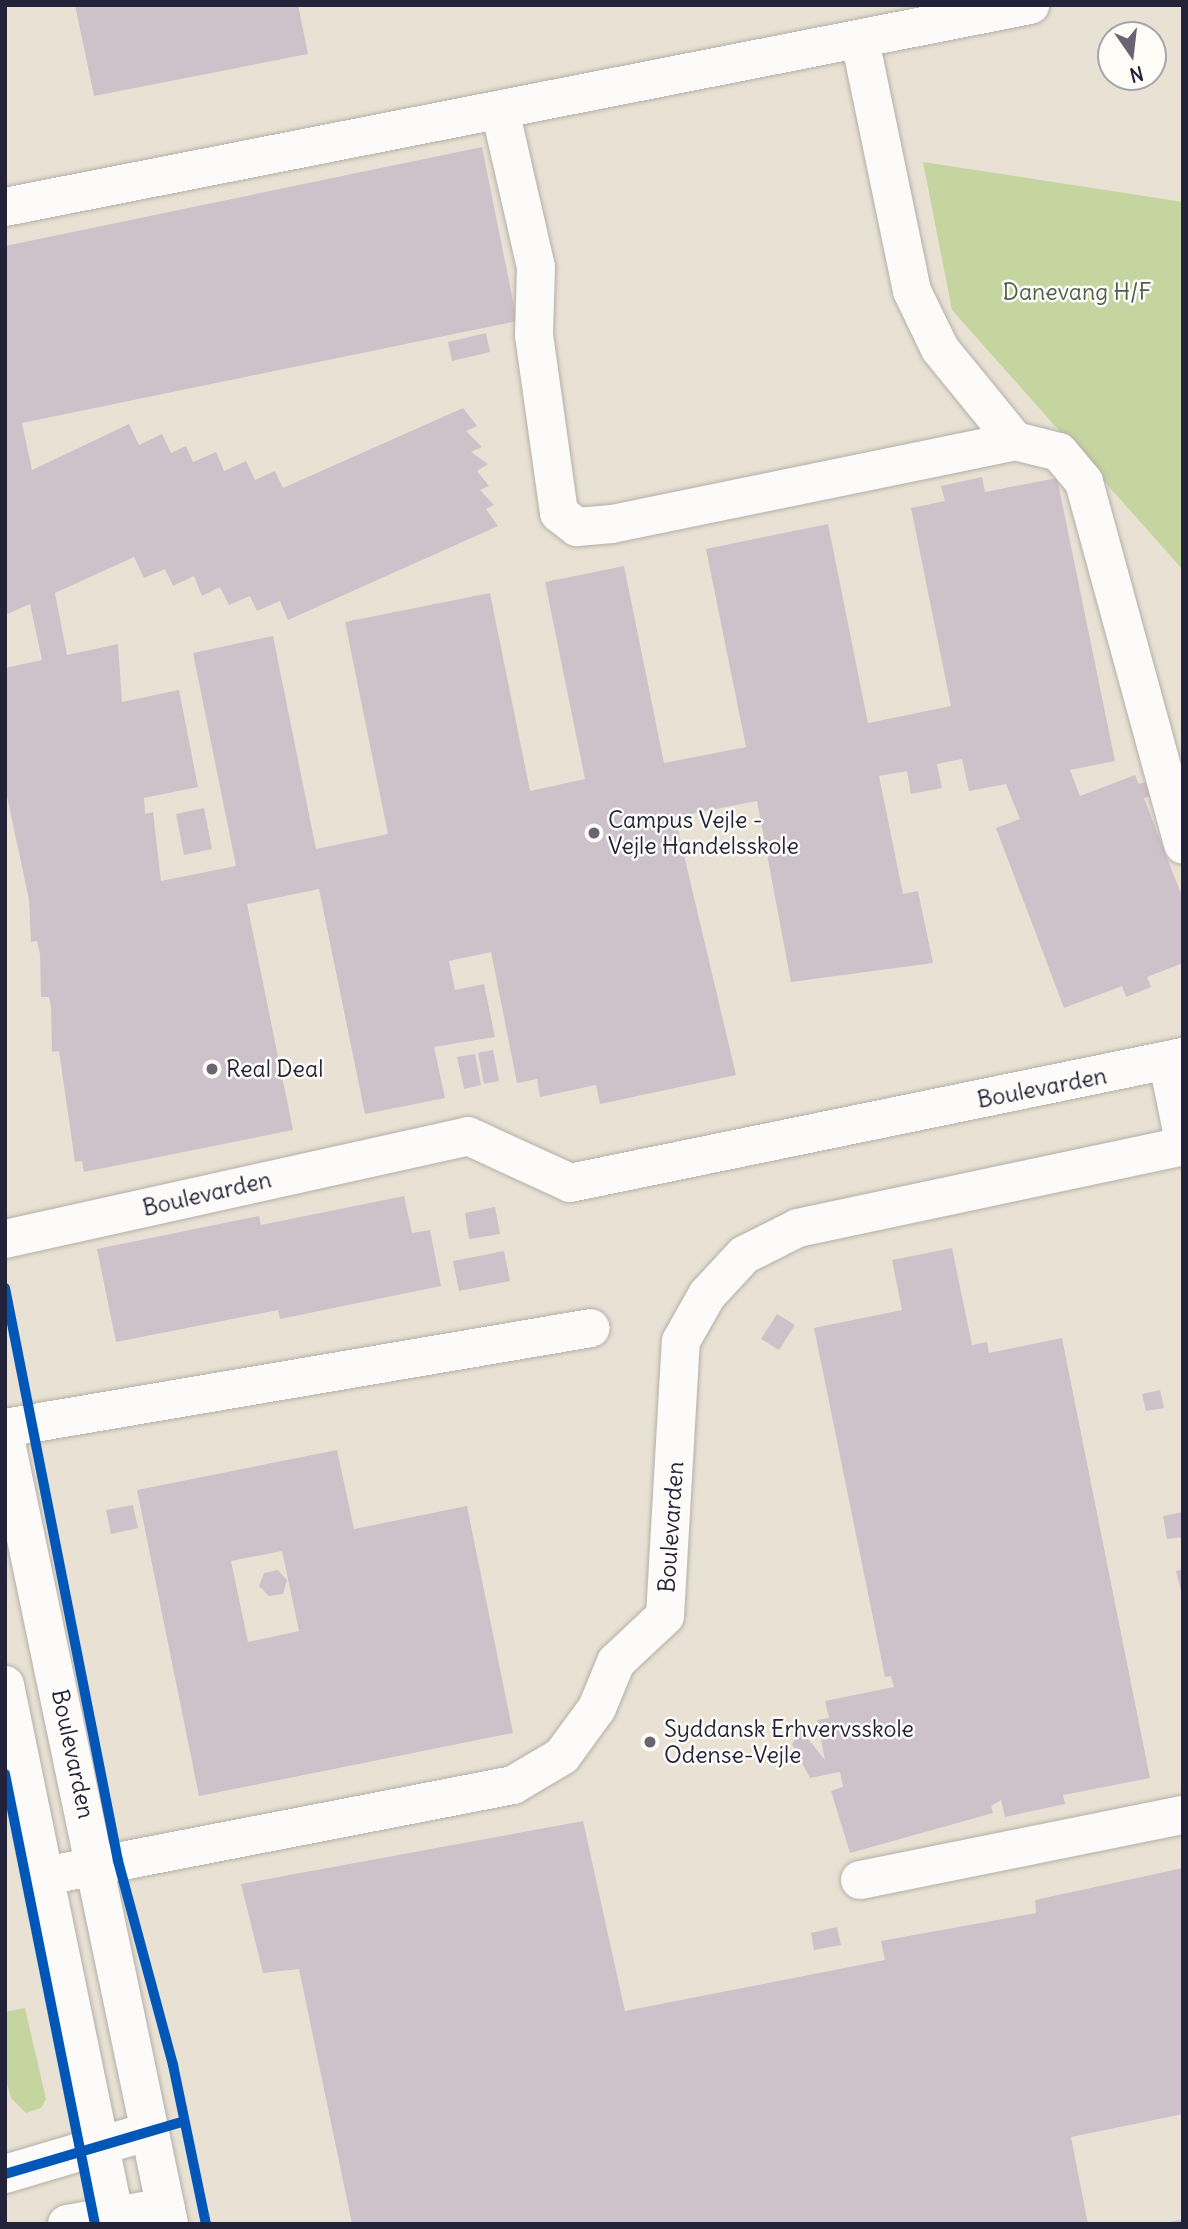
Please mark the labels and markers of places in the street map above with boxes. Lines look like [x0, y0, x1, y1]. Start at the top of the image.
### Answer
place label: Campus Vejle - Vejle Handelsskole [608, 806, 799, 860]
marker: Campus Vejle - Vejle Handelsskole [586, 825, 602, 841]
place label: Real Deal [226, 1055, 323, 1083]
marker: Real Deal [204, 1061, 220, 1077]
place label: Syddansk Erhvervsskole Odense-Vejle [664, 1715, 914, 1769]
marker: Syddansk Erhvervsskole Odense-Vejle [642, 1734, 658, 1750]

